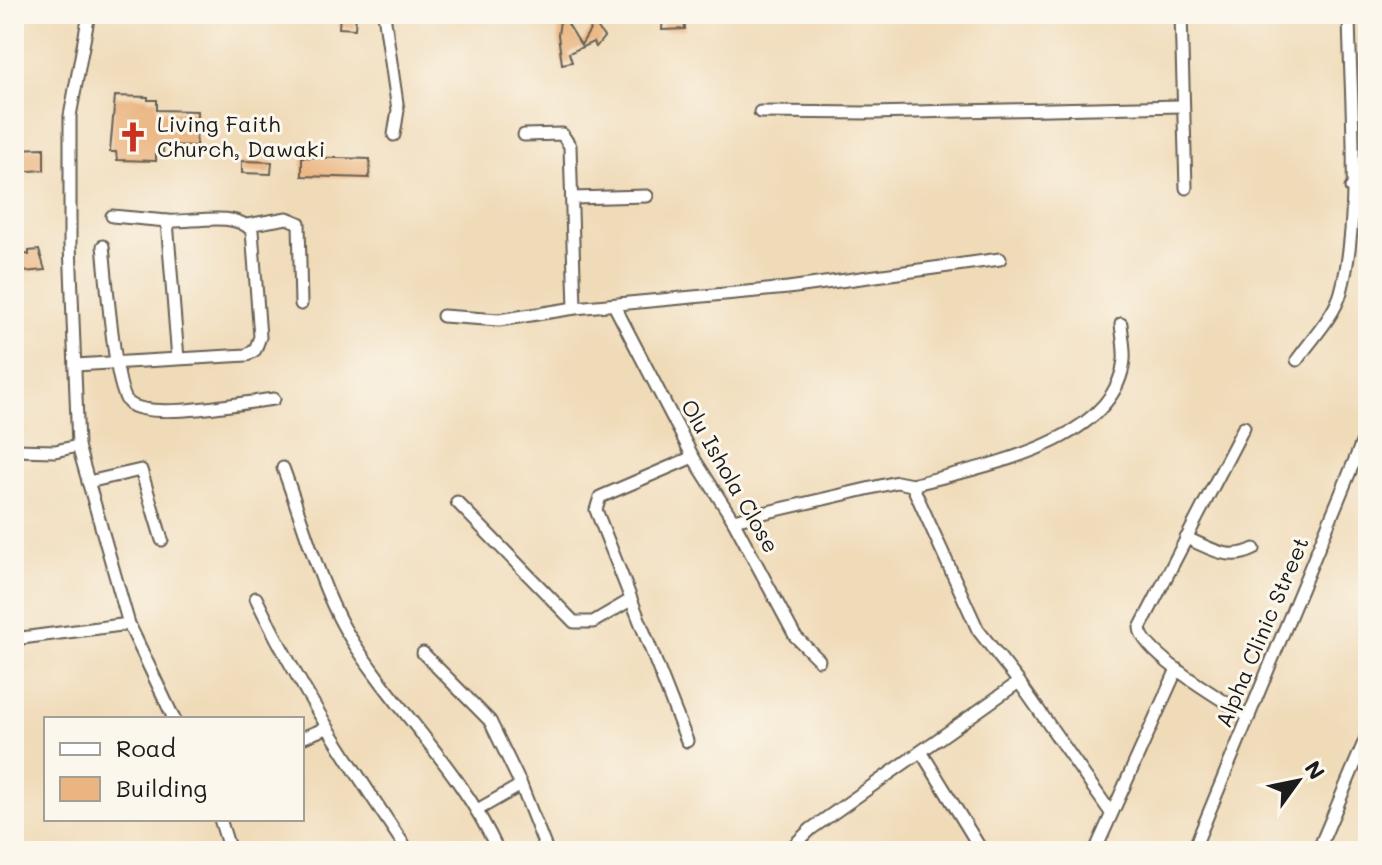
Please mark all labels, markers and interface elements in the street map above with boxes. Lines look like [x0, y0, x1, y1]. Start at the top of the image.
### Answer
place label: Living Faith Church, Dawaki [157, 109, 325, 163]
church icon: Living Faith Church, Dawaki [116, 120, 150, 154]
street label: Olu Ishola Close [675, 394, 786, 558]
street label: Alpha Clinic Street [1208, 532, 1315, 732]
legend [44, 717, 304, 821]
text: Road [116, 732, 176, 763]
north arrow [1258, 741, 1338, 821]
text: N [1298, 755, 1332, 785]
text: Building [116, 772, 207, 803]

